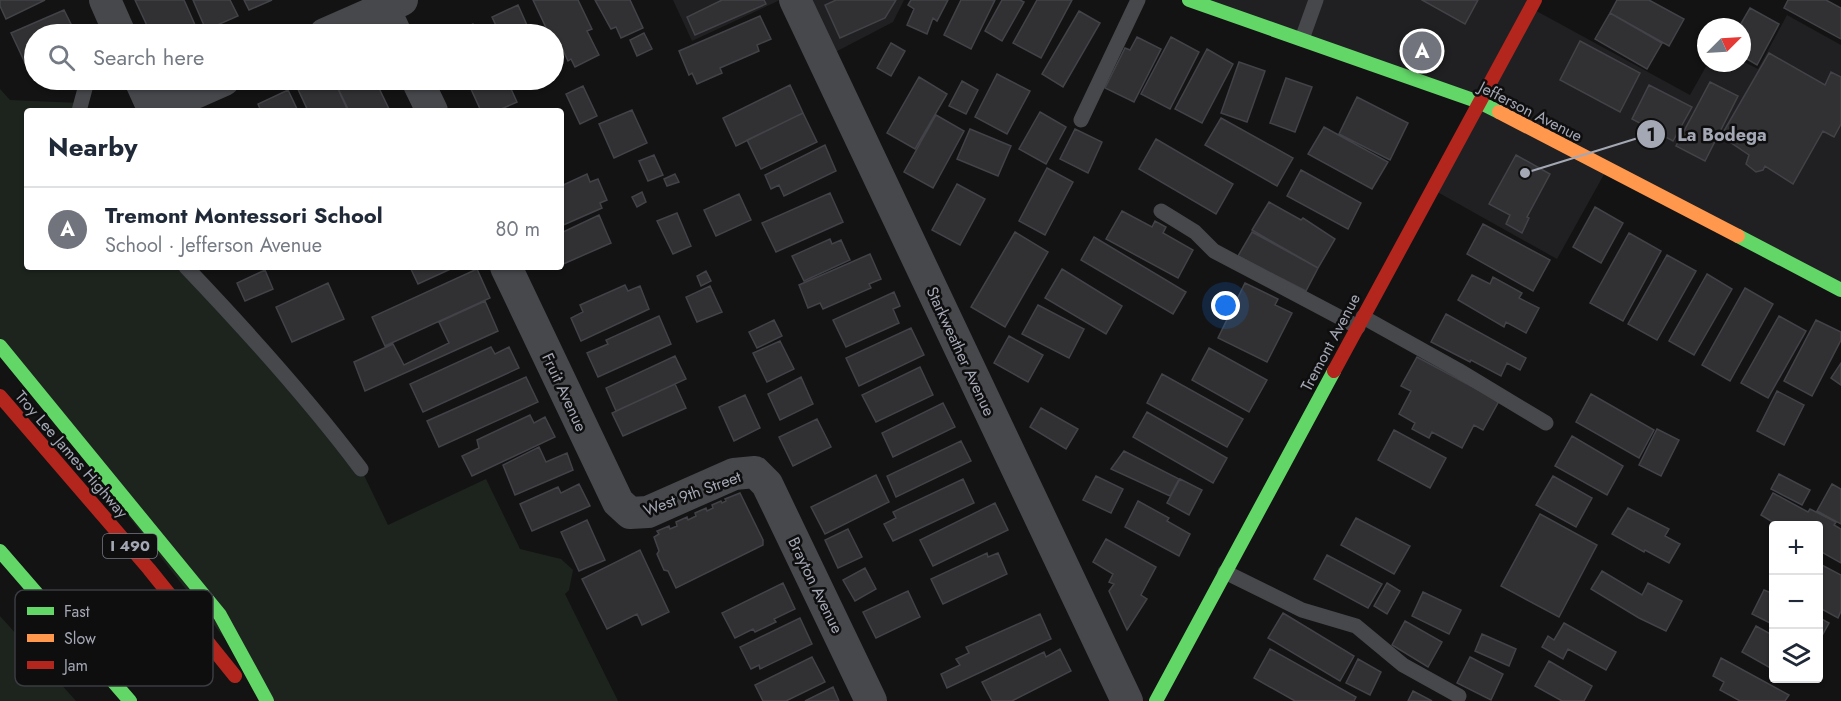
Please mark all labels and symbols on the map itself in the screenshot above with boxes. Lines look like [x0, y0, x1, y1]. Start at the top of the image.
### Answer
north arrow [1697, 18, 1751, 72]
pin: A [1402, 28, 1442, 74]
street label: Jefferson Avenue [1473, 75, 1586, 147]
callout: La Bodega [1636, 116, 1779, 152]
text: 1 [1646, 122, 1656, 148]
text: La Bodega [1677, 122, 1767, 148]
street label: Starkweather Avenue [920, 283, 1001, 420]
street label: Tremont Avenue [1295, 289, 1366, 395]
your location [1211, 291, 1240, 320]
street label: Fruit Avenue [536, 349, 593, 435]
street label: Troy Lee James Highway [10, 386, 134, 524]
street label: West 9th Street [640, 465, 744, 522]
street label: Brayton Avenue [782, 533, 849, 637]
road number: I 490 [103, 534, 157, 558]
legend [15, 590, 213, 686]
text: Fast [64, 600, 90, 623]
text: Slow [64, 627, 96, 650]
text: Jam [62, 654, 88, 677]

